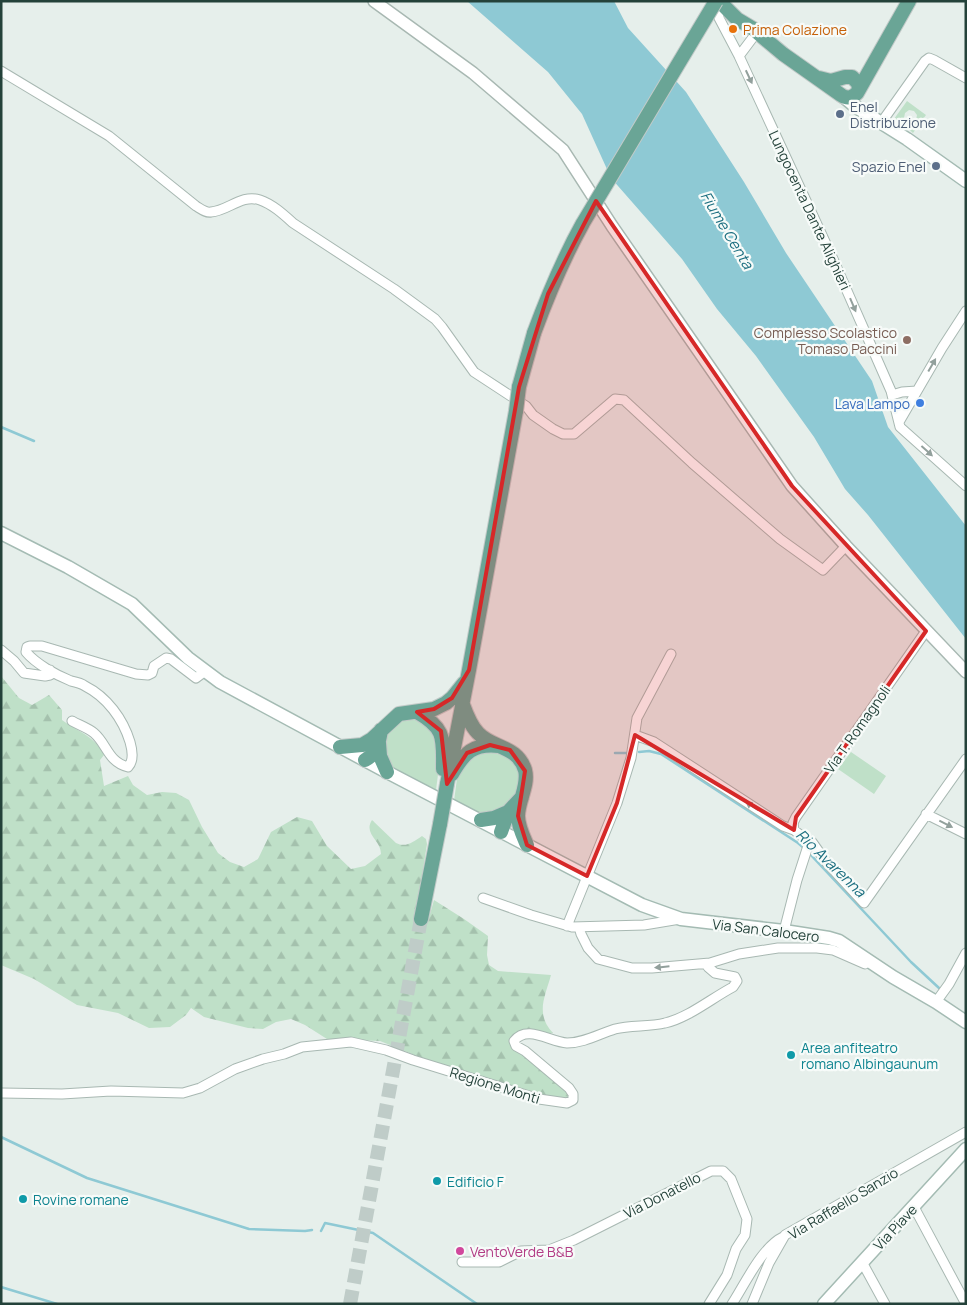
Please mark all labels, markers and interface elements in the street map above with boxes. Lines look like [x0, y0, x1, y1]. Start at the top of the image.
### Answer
place label: Prima Colazione [743, 20, 847, 39]
marker: Prima Colazione [727, 23, 739, 35]
one-way arrow [745, 70, 753, 84]
place label: Enel Distribuzione [850, 97, 936, 132]
marker: Enel Distribuzione [834, 108, 846, 120]
street label: Lungocenta Dante Alighieri [765, 127, 855, 293]
place label: Spazio Enel [852, 157, 926, 176]
marker: Spazio Enel [930, 160, 942, 172]
water label: Fiume Centa [696, 187, 759, 273]
one-way arrow [850, 298, 858, 312]
place label: Complesso Scolastico Tomaso Paccini [754, 323, 897, 358]
marker: Complesso Scolastico Tomaso Paccini [901, 334, 913, 346]
one-way arrow [928, 358, 937, 371]
place label: Lava Lampo [835, 394, 910, 413]
marker: Lava Lampo [914, 397, 926, 409]
one-way arrow [921, 445, 934, 456]
street label: Via T. Romagnoli [820, 681, 894, 777]
one-way arrow [745, 802, 759, 811]
one-way arrow [939, 820, 953, 828]
water label: Rio Avarenna [792, 824, 871, 902]
street label: Via San Calocero [711, 914, 821, 946]
one-way arrow [654, 964, 670, 972]
place label: Area anfiteatro romano Albingaunum [801, 1038, 938, 1073]
marker: Area anfiteatro romano Albingaunum [785, 1049, 797, 1061]
street label: Regione Monti [448, 1062, 542, 1108]
street label: Via Raffaello Sanzio [785, 1163, 901, 1243]
street label: Via Donatello [620, 1167, 704, 1223]
place label: Edificio F [447, 1172, 504, 1191]
marker: Edificio F [431, 1175, 443, 1187]
place label: Rovine romane [33, 1190, 129, 1209]
marker: Rovine romane [17, 1193, 29, 1205]
street label: Via Piave [869, 1200, 921, 1254]
place label: VentoVerde B&B [470, 1242, 574, 1261]
marker: VentoVerde B&B [454, 1245, 466, 1257]

